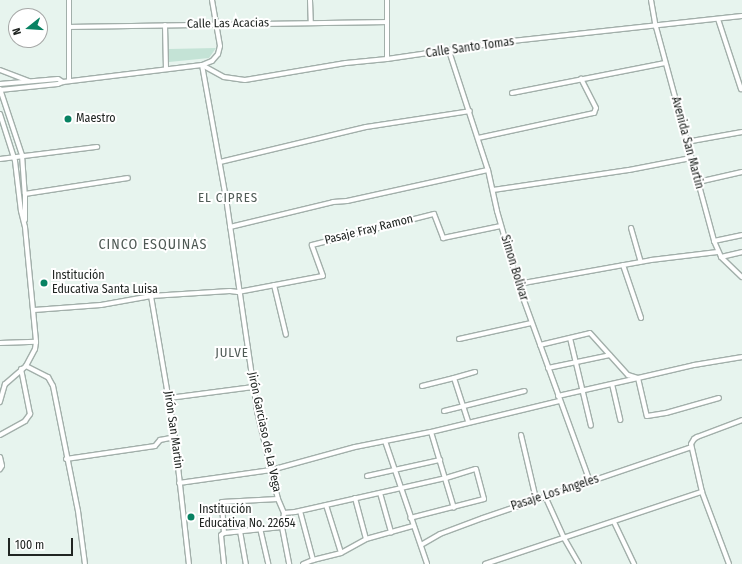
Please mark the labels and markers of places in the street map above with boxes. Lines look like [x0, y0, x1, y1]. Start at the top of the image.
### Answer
place label: Maestro [76, 112, 116, 126]
marker: Maestro [63, 114, 73, 124]
place label: Institución Educativa Santa Luisa [52, 269, 158, 297]
marker: Institución Educativa Santa Luisa [39, 278, 49, 288]
place label: Institución Educativa No. 22654 [199, 503, 295, 531]
marker: Institución Educativa No. 22654 [186, 512, 196, 522]

